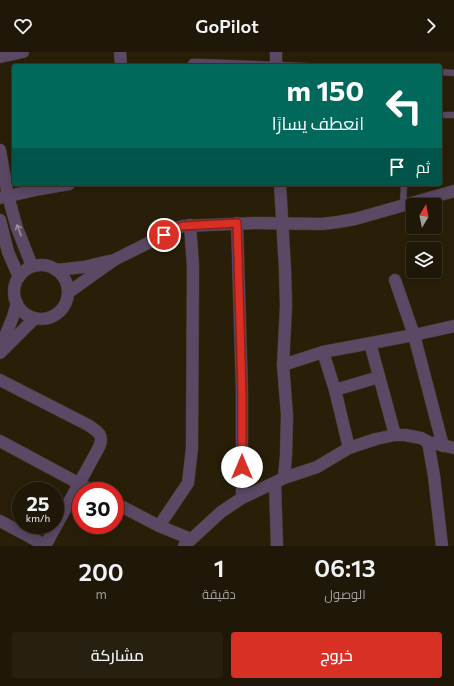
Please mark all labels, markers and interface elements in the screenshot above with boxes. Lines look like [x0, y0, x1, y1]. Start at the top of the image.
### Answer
icon: heart [12, 15, 34, 37]
text: GoPilot [195, 15, 259, 37]
icon: forward [420, 15, 442, 37]
text: 150 m [287, 73, 364, 107]
icon: left [378, 80, 430, 132]
text: انعطف يسارًا [272, 112, 364, 134]
icon: arrive [386, 156, 408, 178]
text: ثم [416, 158, 430, 176]
north arrow [406, 198, 442, 234]
map controls [406, 198, 442, 278]
pin [147, 218, 181, 252]
one-way arrow [14, 224, 22, 236]
icon: arrive [153, 224, 175, 246]
button: layers [406, 242, 442, 278]
position arrow [221, 446, 263, 488]
speed limit sign: 30 [72, 482, 124, 534]
text: 25 [26, 491, 50, 515]
text: km/h [26, 512, 50, 524]
text: 1 [214, 553, 224, 582]
text: 06:13 [314, 553, 376, 582]
text: 200 [78, 557, 124, 586]
text: m [95, 586, 107, 602]
text: دقيقة [202, 586, 236, 602]
text: الوصول [324, 586, 366, 602]
button: مشاركة [12, 632, 223, 678]
button: خروج [231, 632, 442, 678]

